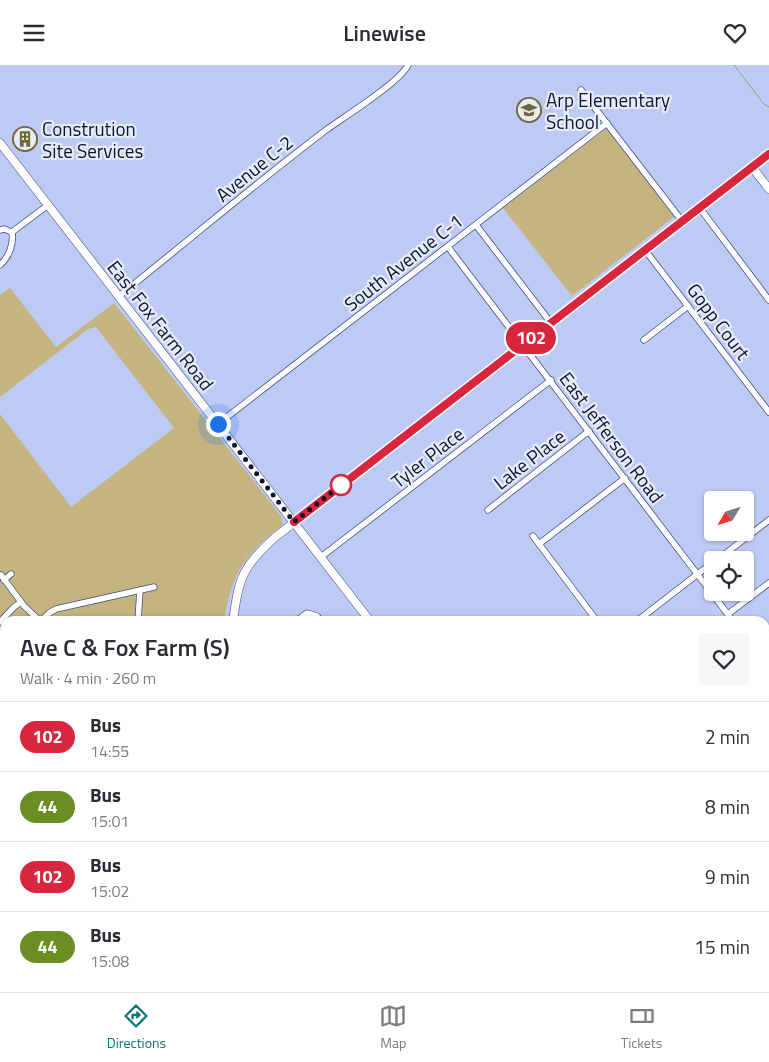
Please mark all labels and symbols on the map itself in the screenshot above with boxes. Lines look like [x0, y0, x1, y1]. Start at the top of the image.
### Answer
place label: Arp Elementary School [546, 85, 670, 136]
school or university icon: Arp Elementary School [516, 97, 542, 123]
place label: Constrution Site Services [42, 114, 143, 165]
building icon: Constrution Site Services [12, 126, 38, 152]
street label: Avenue C-2 [209, 128, 299, 208]
street label: South Avenue C-1 [337, 206, 469, 318]
street label: East Fox Farm Road [101, 254, 221, 396]
street label: Gopp Court [681, 277, 758, 366]
line badge: 102 [502, 322, 560, 354]
street label: East Jefferson Road [553, 365, 671, 509]
your location [206, 412, 231, 437]
street label: Tyler Place [384, 419, 470, 495]
street label: Lake Place [487, 422, 571, 496]
unlabelled marker [330, 474, 352, 496]
north arrow [704, 491, 754, 541]

